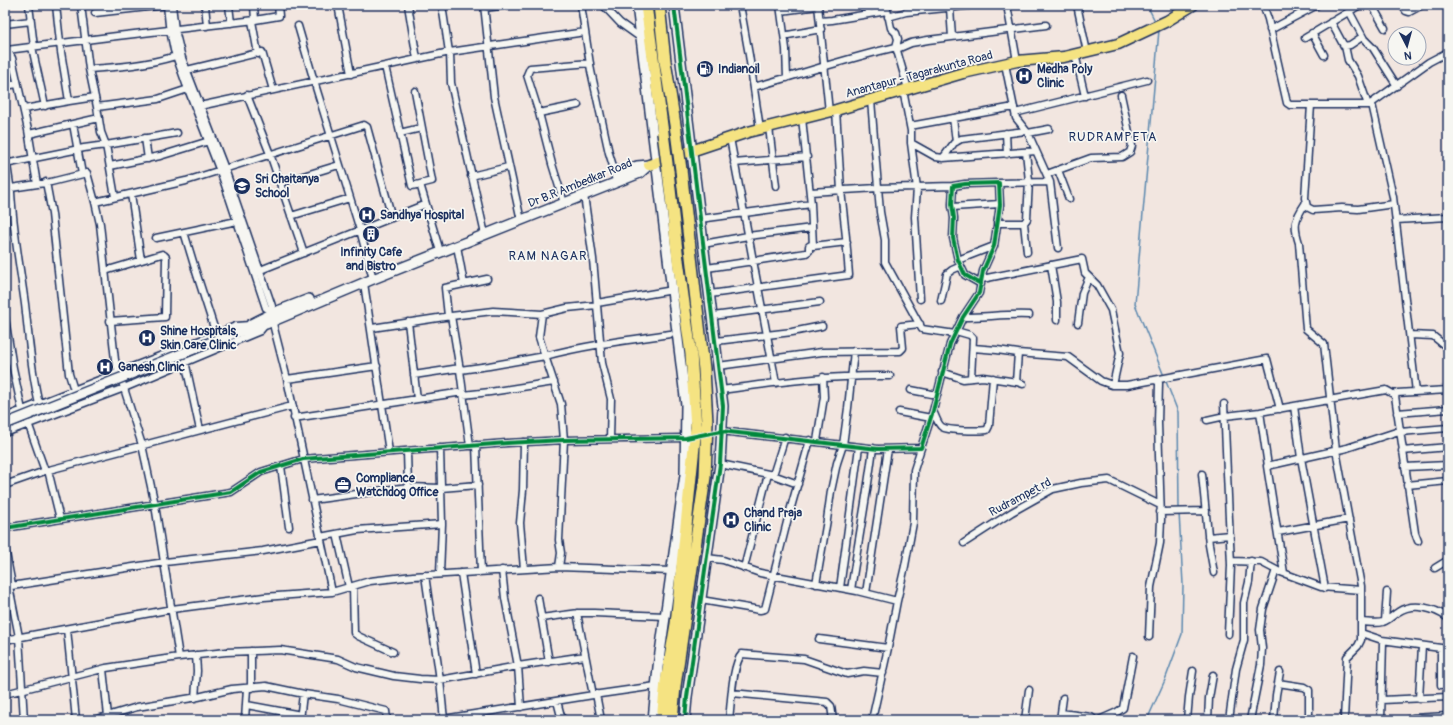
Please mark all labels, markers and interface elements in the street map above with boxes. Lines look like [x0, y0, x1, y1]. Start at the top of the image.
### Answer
north arrow [1387, 26, 1427, 66]
street label: Anantapur - Tagarakunta Road [844, 48, 994, 101]
text: N [1403, 49, 1412, 62]
fuel station icon: Indianoil [695, 59, 715, 79]
place label: Indianoil [718, 62, 760, 77]
place label: Medha Poly Clinic [1037, 62, 1093, 91]
hospital icon: Medha Poly Clinic [1014, 66, 1034, 86]
district label: RUDRAMPETA [1069, 129, 1157, 145]
street label: Dr B.R Ambedkar Road [526, 156, 635, 211]
place label: Sri Chaitanya School [255, 172, 320, 201]
school or university icon: Sri Chaitanya School [232, 176, 252, 196]
hospital icon: Sandhya Hospital [357, 205, 377, 225]
place label: Sandhya Hospital [380, 208, 464, 223]
building icon: Infinity Cafe and Bistro [361, 224, 381, 244]
place label: Infinity Cafe and Bistro [340, 245, 403, 274]
district label: RAM NAGAR [509, 248, 587, 264]
place label: Shine Hospitals, Skin Care Clinic [160, 324, 238, 353]
hospital icon: Shine Hospitals, Skin Care Clinic [137, 328, 157, 348]
hospital icon: Ganesh Clinic [95, 357, 115, 377]
place label: Ganesh Clinic [118, 360, 185, 375]
place label: Compliance Watchdog Office [356, 471, 439, 500]
office icon: Compliance Watchdog Office [333, 475, 353, 495]
street label: Rudrampet rd [987, 475, 1054, 520]
place label: Chand Praja Clinic [744, 506, 803, 535]
hospital icon: Chand Praja Clinic [721, 510, 741, 530]

